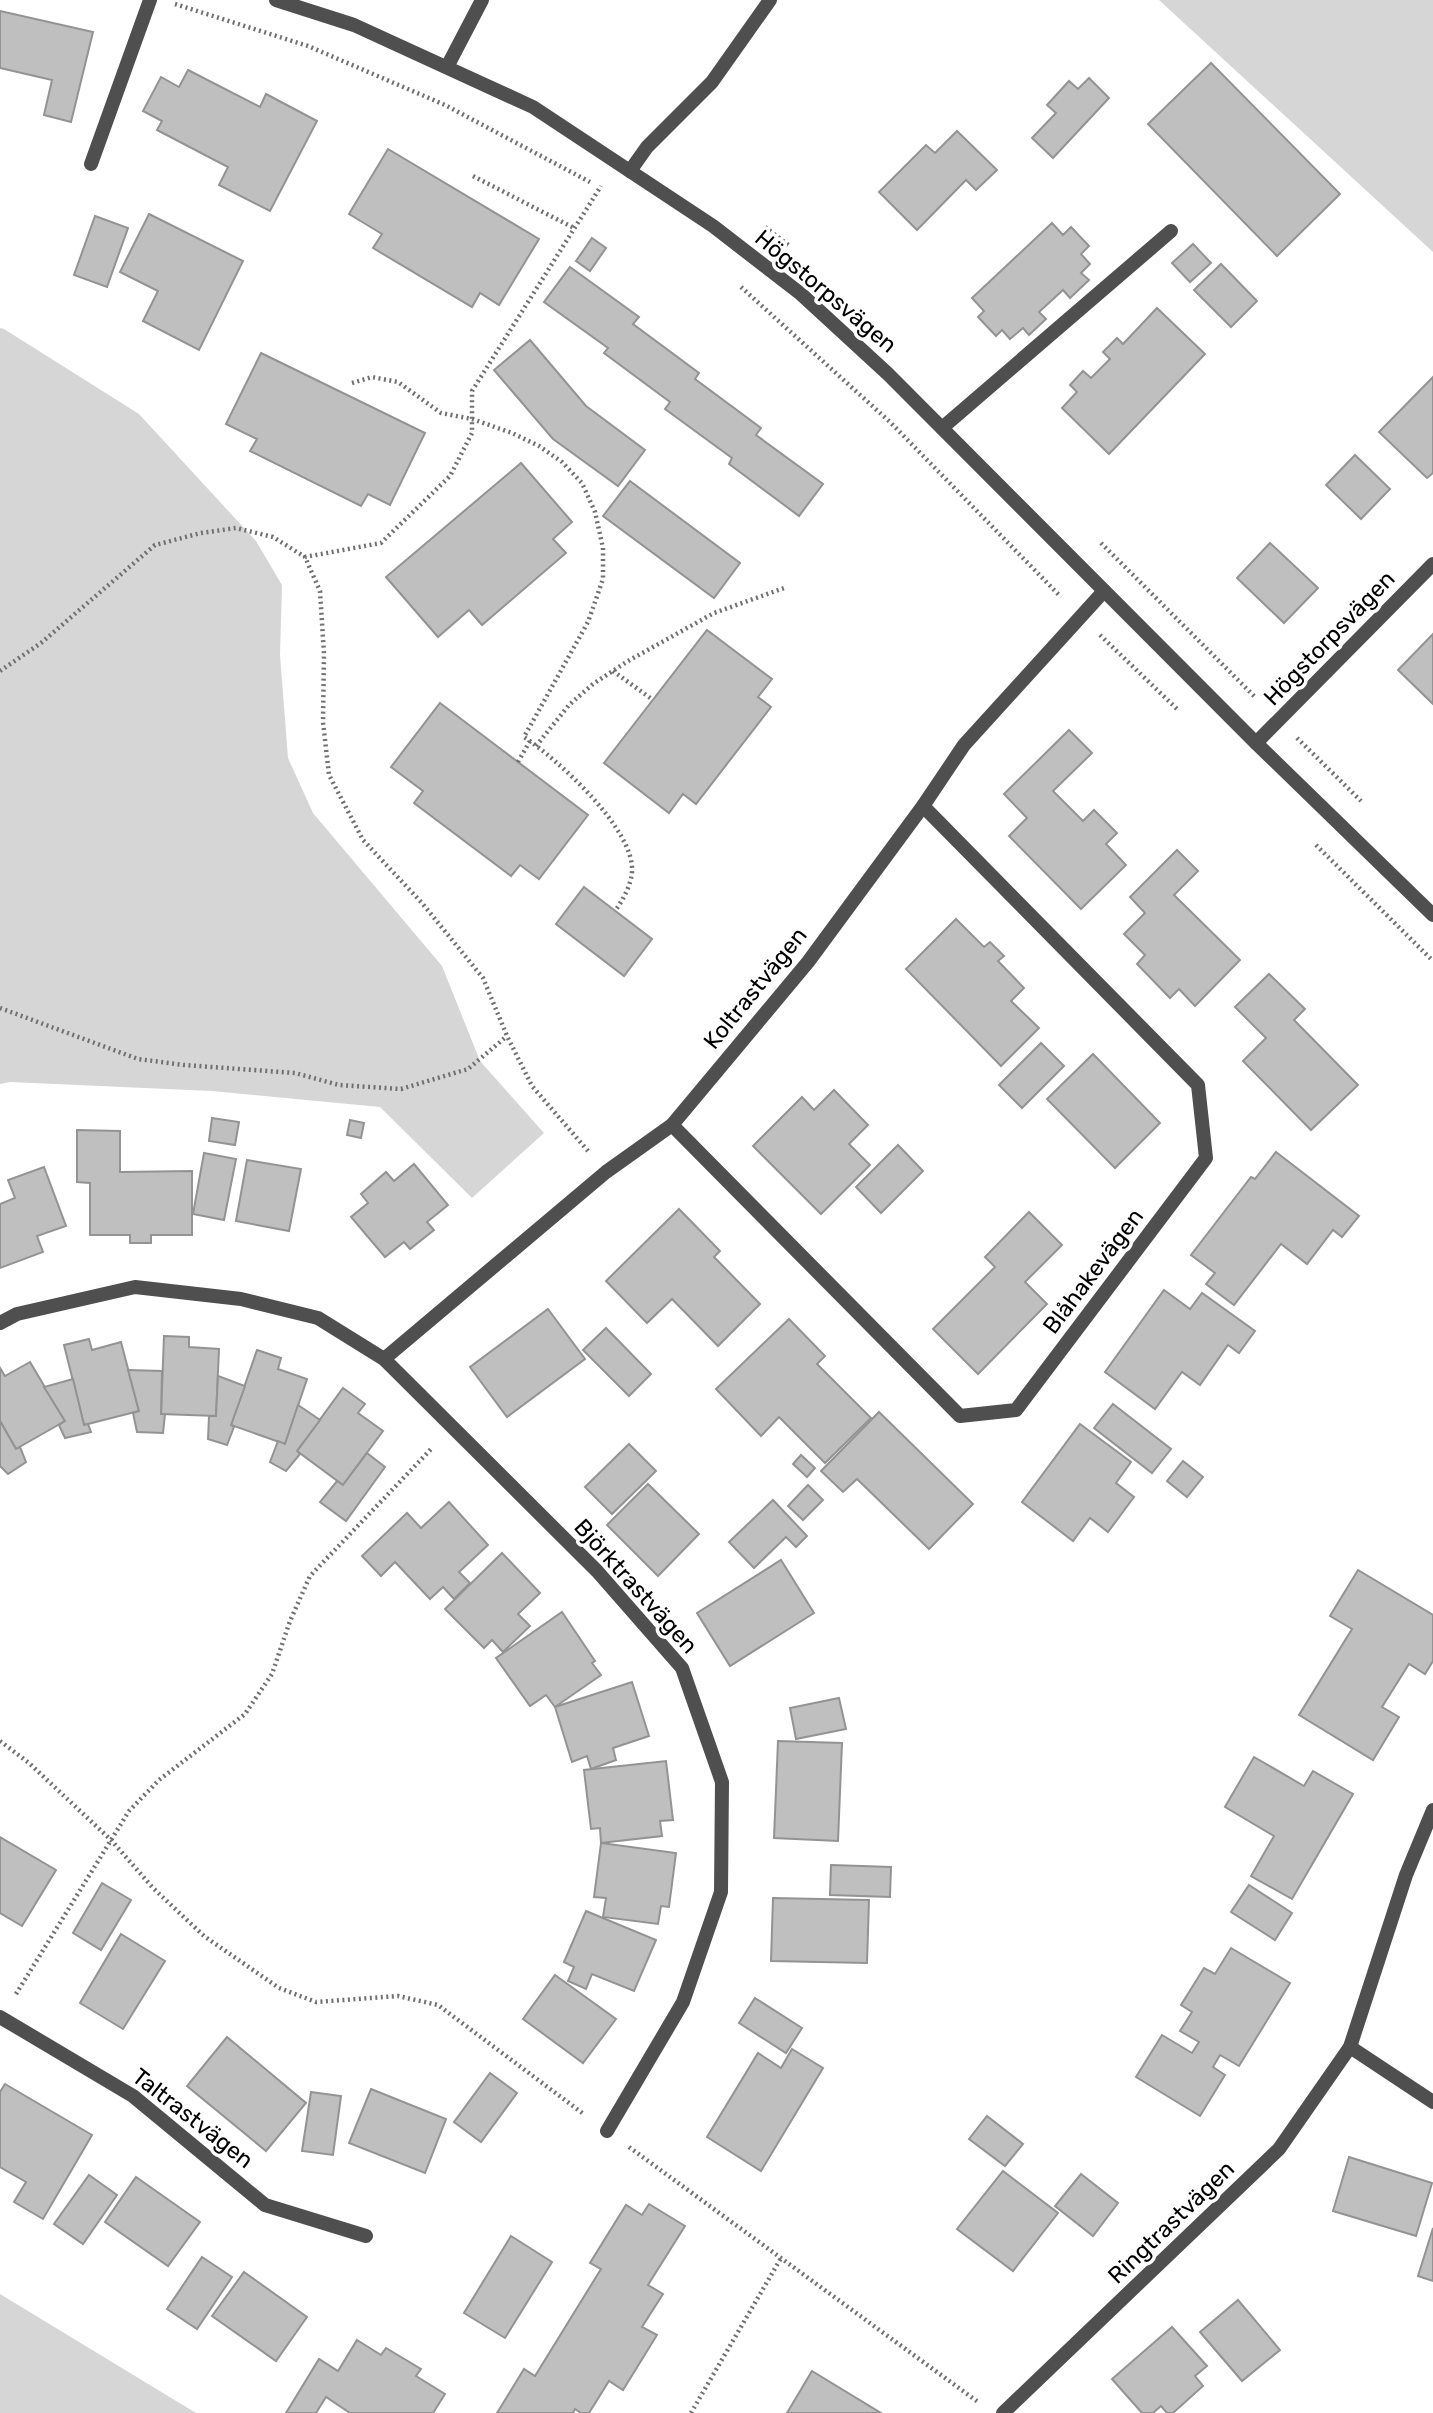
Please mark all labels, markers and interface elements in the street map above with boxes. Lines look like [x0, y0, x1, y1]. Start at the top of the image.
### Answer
street label: Högstorpsvägen [749, 224, 903, 358]
street label: Högstorpsvägen [1258, 565, 1400, 711]
street label: Koltrastvägen [697, 922, 813, 1054]
street label: Blåhakevägen [1037, 1203, 1149, 1339]
street label: Björktrastvägen [568, 1513, 704, 1659]
street label: Taltrastvägen [127, 2062, 259, 2174]
street label: Ringtrastvägen [1102, 2155, 1240, 2289]

